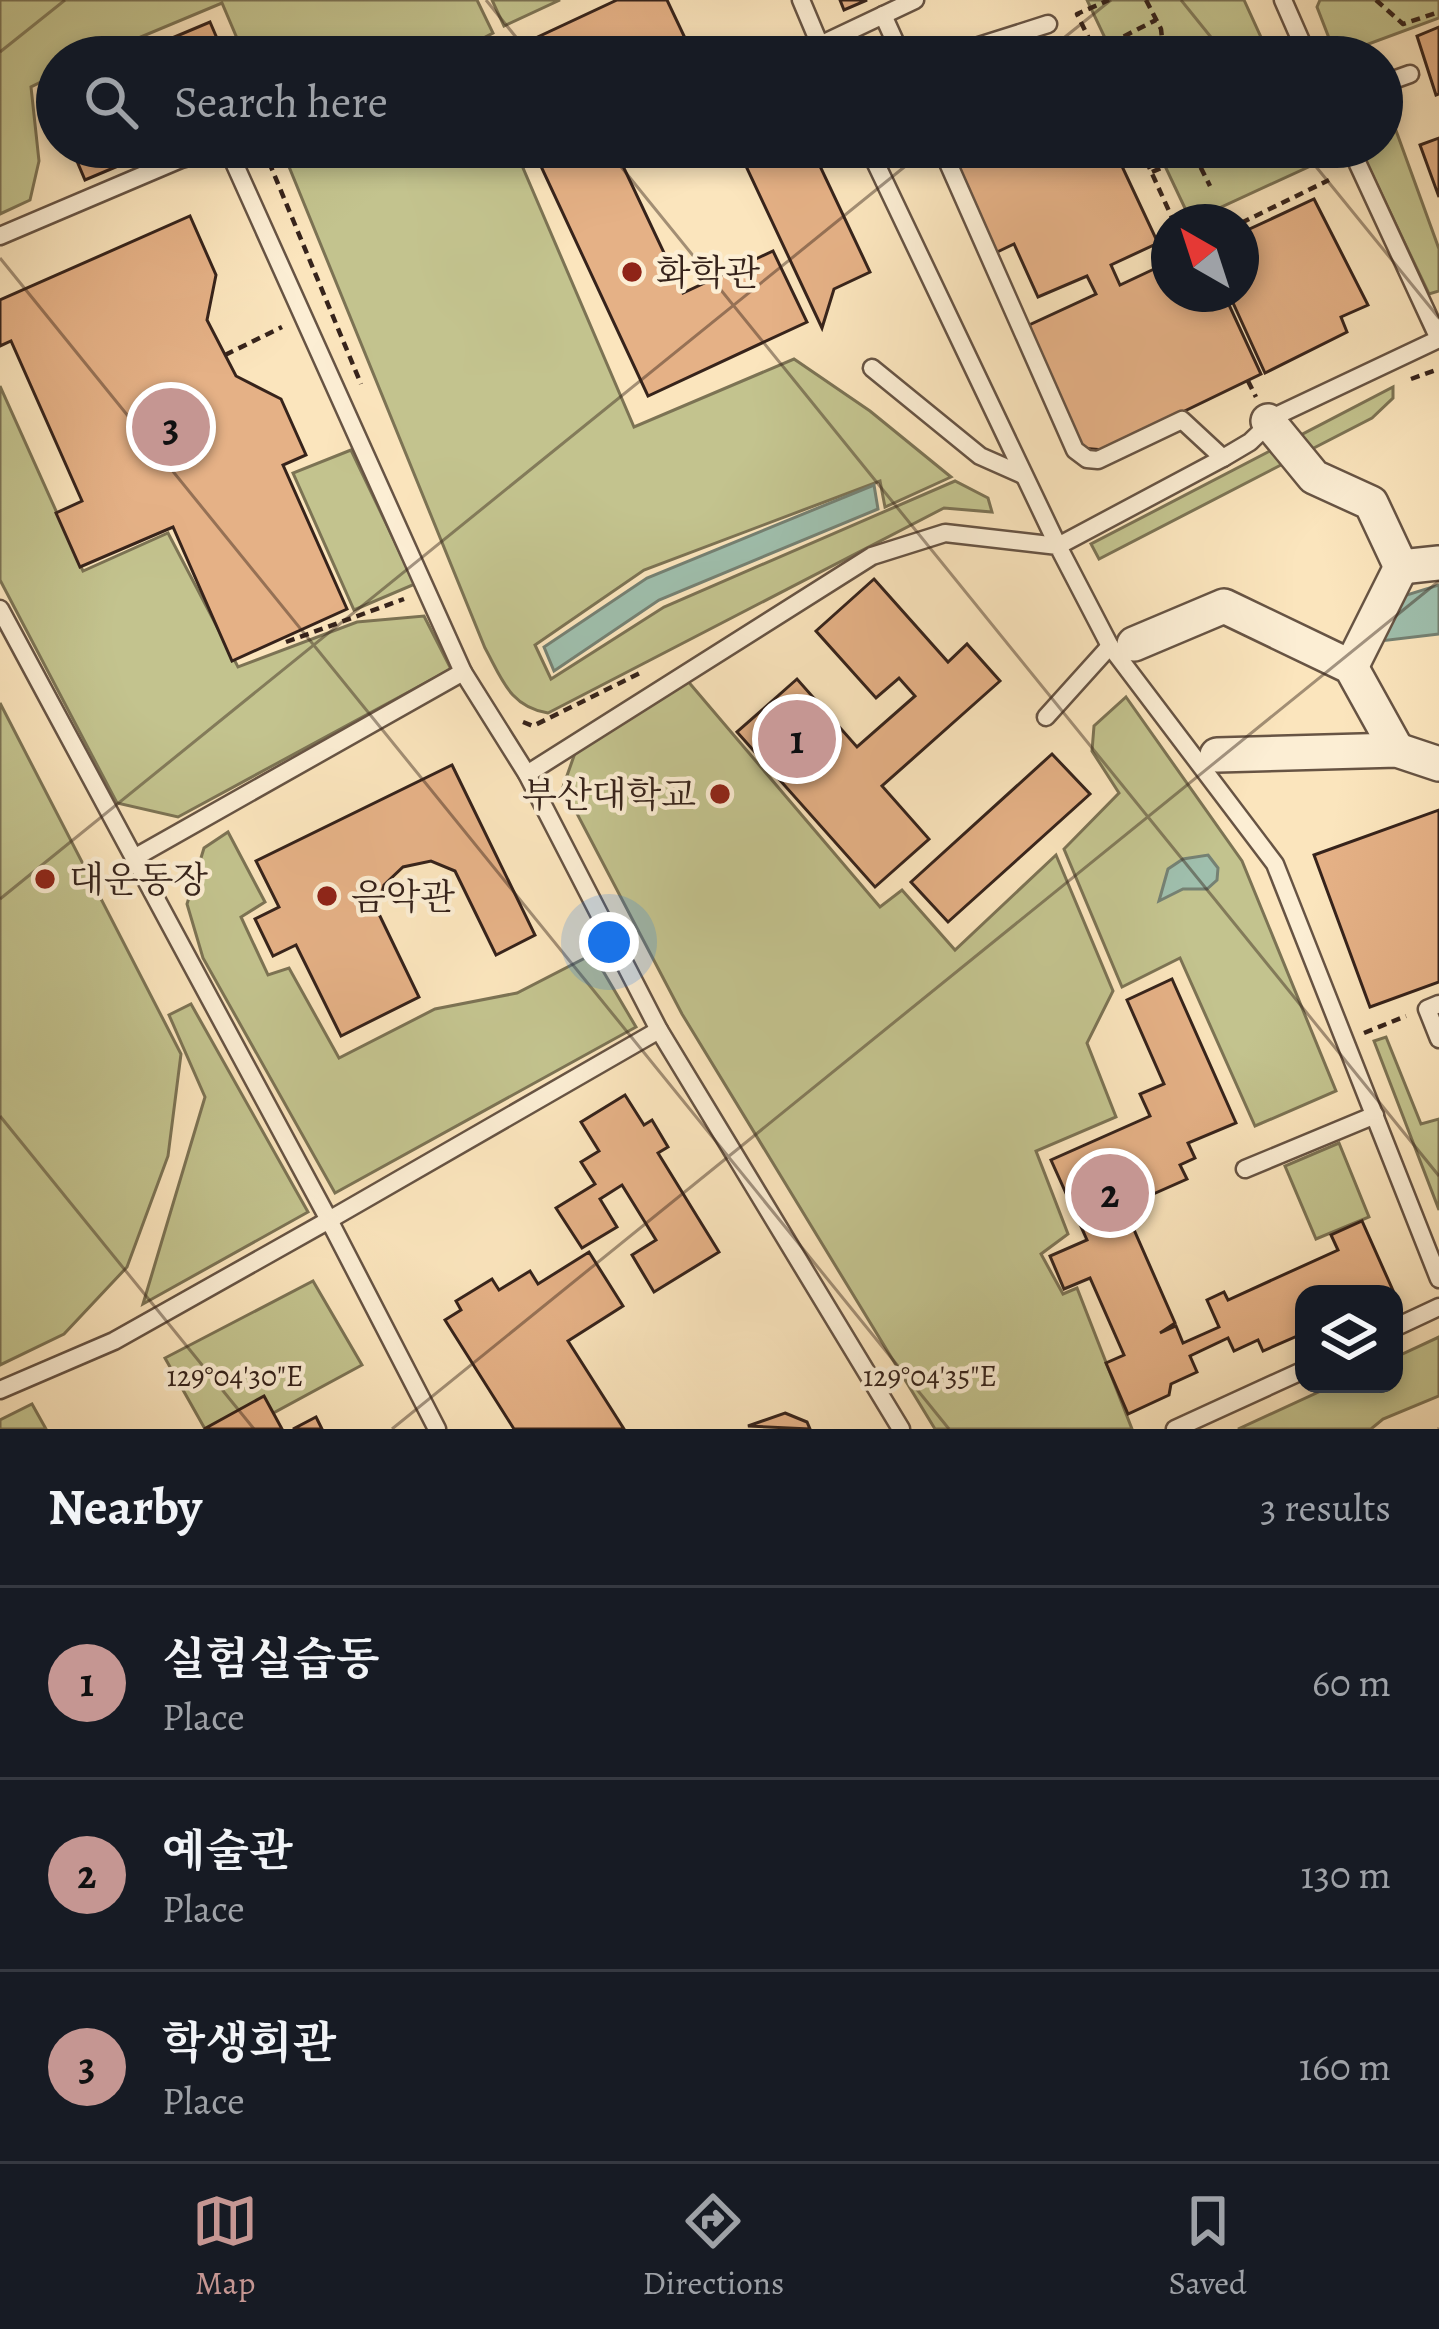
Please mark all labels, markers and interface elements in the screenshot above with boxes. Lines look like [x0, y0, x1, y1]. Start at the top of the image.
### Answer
search box [36, 36, 1403, 168]
icon: search [78, 69, 144, 135]
text: Search here [174, 71, 388, 133]
north arrow [1151, 204, 1259, 312]
place label: 화학관 [656, 248, 761, 297]
marker: 화학관 [619, 259, 645, 285]
pin: 3 [132, 382, 210, 472]
pin: 1 [758, 694, 836, 784]
place label: 부산대학교 [522, 770, 696, 819]
marker: 부산대학교 [707, 781, 733, 807]
place label: 대운동장 [69, 855, 208, 904]
marker: 대운동장 [32, 866, 58, 892]
place label: 음악관 [351, 872, 456, 921]
marker: 음악관 [314, 883, 340, 909]
your location [579, 912, 639, 972]
pin: 2 [1071, 1148, 1149, 1238]
map controls [1295, 1285, 1403, 1393]
button: layers [1295, 1285, 1403, 1393]
text: 129°04'30"E [166, 1356, 304, 1396]
text: 129°04'35"E [863, 1356, 997, 1396]
text: Nearby [48, 1472, 202, 1542]
text: 3 results [1260, 1481, 1391, 1534]
text: 실험실습동 [162, 1628, 379, 1690]
text: 1 [80, 1656, 94, 1709]
text: 60 m [1312, 1656, 1391, 1709]
text: Place [162, 1690, 245, 1743]
text: 예술관 [162, 1820, 292, 1882]
text: 2 [78, 1848, 96, 1901]
text: 130 m [1300, 1848, 1391, 1901]
text: Place [162, 1882, 245, 1935]
text: 학생회관 [162, 2012, 336, 2074]
text: 3 [79, 2040, 95, 2093]
text: 160 m [1299, 2040, 1391, 2093]
text: Place [162, 2074, 245, 2127]
tab: Map [192, 2188, 258, 2305]
tab: Directions [643, 2188, 784, 2305]
tab: Saved [1169, 2188, 1247, 2305]

